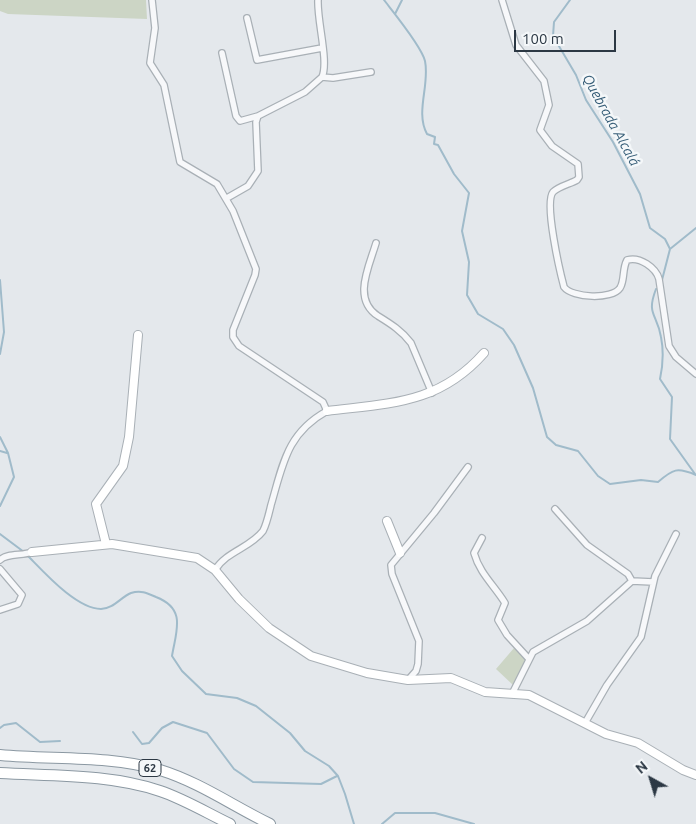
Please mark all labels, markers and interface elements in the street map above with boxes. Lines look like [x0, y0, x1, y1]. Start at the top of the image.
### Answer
scale bar [516, 20, 618, 52]
text: 100 m [522, 30, 564, 47]
water label: Quebrada Alcalá [579, 71, 643, 169]
north arrow [626, 754, 676, 804]
text: N [632, 758, 651, 777]
road number: 62 [139, 760, 161, 776]

